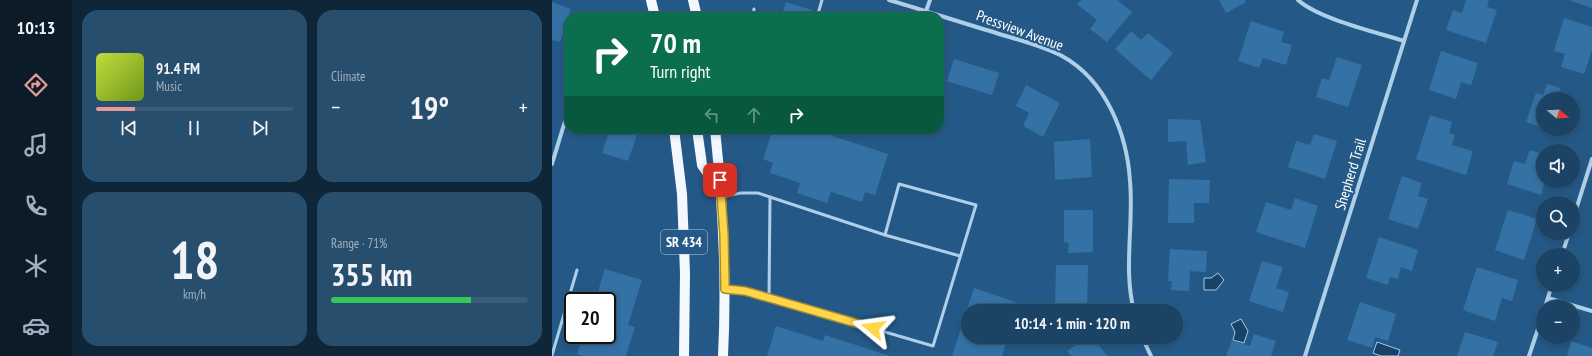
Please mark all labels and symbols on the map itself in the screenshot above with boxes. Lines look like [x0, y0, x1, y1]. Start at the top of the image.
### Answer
street label: Pressview Avenue [974, 5, 1066, 55]
north arrow [1536, 92, 1580, 136]
street label: Shepherd Trail [1330, 135, 1370, 212]
pin [703, 163, 737, 197]
road number: SR 434 [661, 230, 707, 254]
speed limit sign: 20 [564, 292, 616, 344]
position arrow [852, 307, 894, 349]

